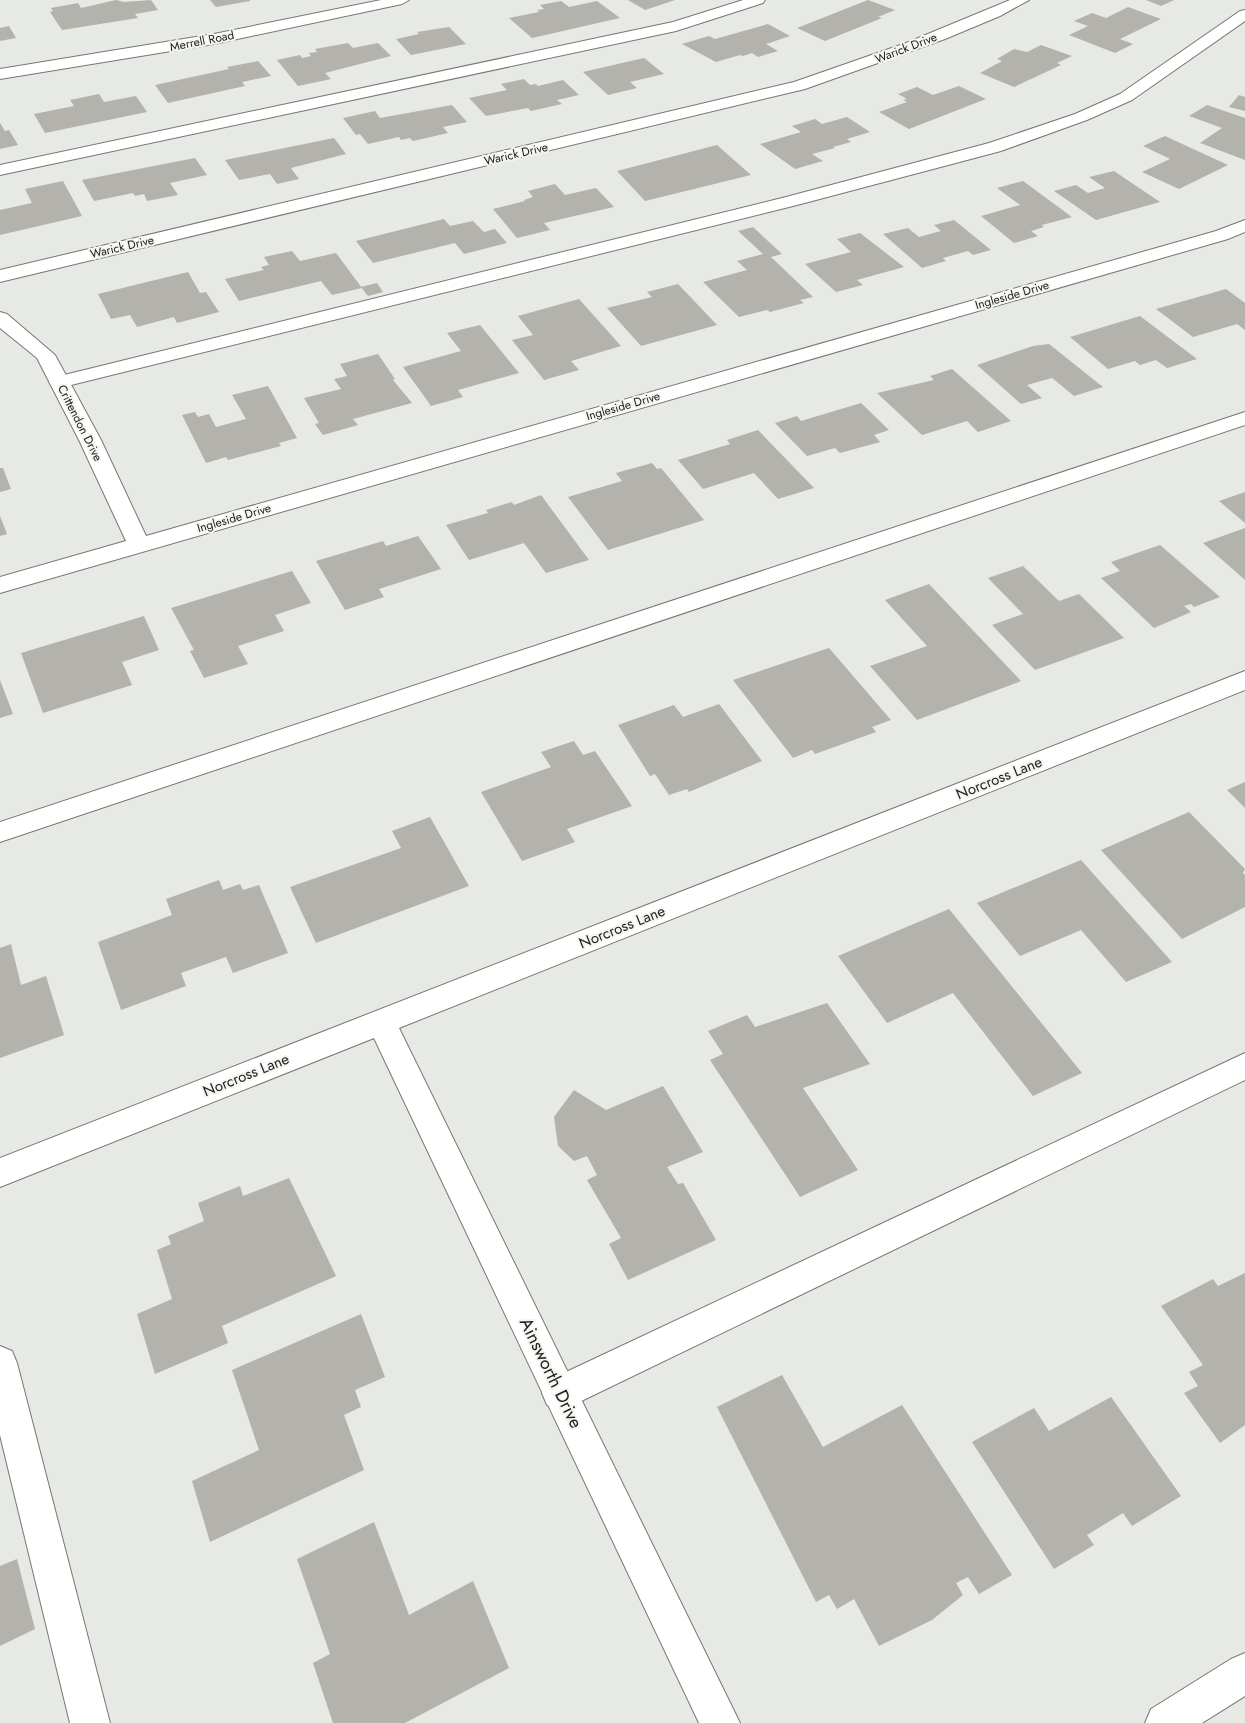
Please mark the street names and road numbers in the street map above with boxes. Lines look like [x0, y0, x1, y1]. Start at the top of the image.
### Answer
street label: Merrell Road [168, 26, 236, 56]
street label: Warick Drive [872, 28, 940, 68]
street label: Warick Drive [482, 138, 550, 170]
street label: Warick Drive [88, 231, 156, 263]
street label: Ingleside Drive [973, 276, 1051, 314]
street label: Crittendon Drive [53, 382, 107, 464]
street label: Ingleside Drive [584, 387, 662, 425]
street label: Ingleside Drive [195, 499, 273, 537]
street label: Norcross Lane [953, 751, 1046, 805]
street label: Norcross Lane [576, 900, 669, 954]
street label: Norcross Lane [200, 1048, 293, 1102]
street label: Ainsworth Drive [513, 1313, 589, 1433]

